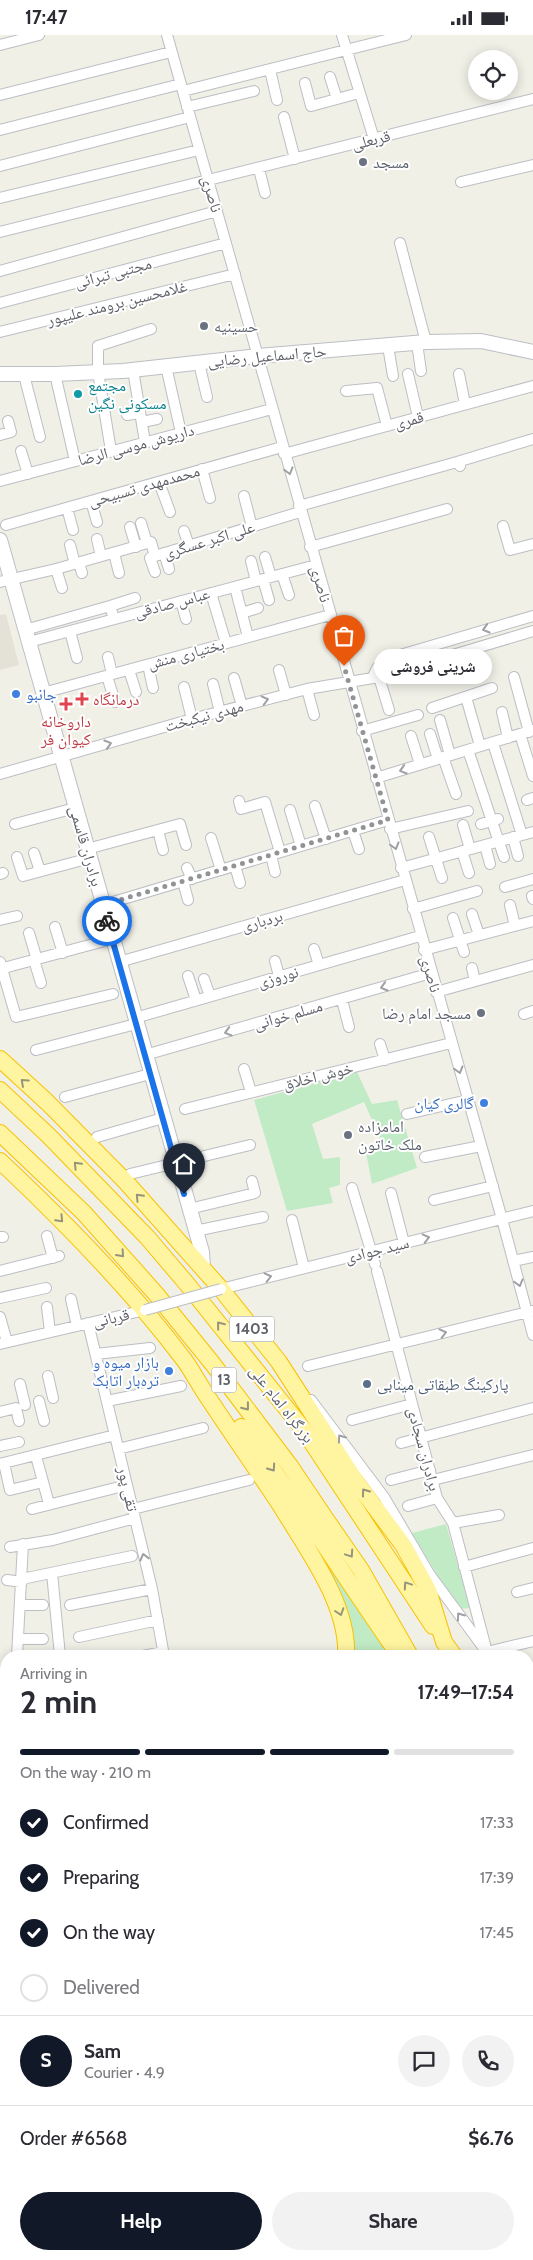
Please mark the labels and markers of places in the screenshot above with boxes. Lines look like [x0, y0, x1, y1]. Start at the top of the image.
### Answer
place label: مسجد [373, 153, 409, 172]
marker: مسجد [357, 156, 369, 168]
place label: حسینیه [214, 317, 258, 336]
marker: حسینیه [198, 320, 210, 332]
place label: مجتمع مسکونی نگین [88, 376, 167, 414]
marker: مجتمع مسکونی نگین [72, 388, 84, 400]
pin [323, 615, 365, 666]
callout: شرینی فروشی [374, 649, 492, 683]
place label: جانبو [26, 685, 57, 704]
marker: جانبو [10, 688, 22, 700]
place label: درمانگاه [93, 690, 139, 709]
marker: درمانگاه [75, 692, 89, 706]
marker: داروخانه کیوان فر [60, 698, 72, 710]
place label: داروخانه کیوان فر [40, 712, 91, 750]
place label: مسجد امام رضا [382, 1004, 471, 1024]
marker: مسجد امام رضا [475, 1007, 487, 1019]
place label: گالری کیان [414, 1094, 474, 1114]
marker: گالری کیان [478, 1097, 490, 1109]
place label: امامزاده ملک خاتون [358, 1117, 422, 1155]
marker: امامزاده ملک خاتون [342, 1129, 354, 1141]
pin [163, 1143, 205, 1194]
place label: بازار میوه و تره‌بار اتابک [92, 1353, 159, 1390]
marker: بازار میوه و تره‌بار اتابک [163, 1365, 175, 1377]
place label: پارکینگ طبقاتی مینابی [377, 1375, 509, 1395]
marker: پارکینگ طبقاتی مینابی [361, 1378, 373, 1390]

